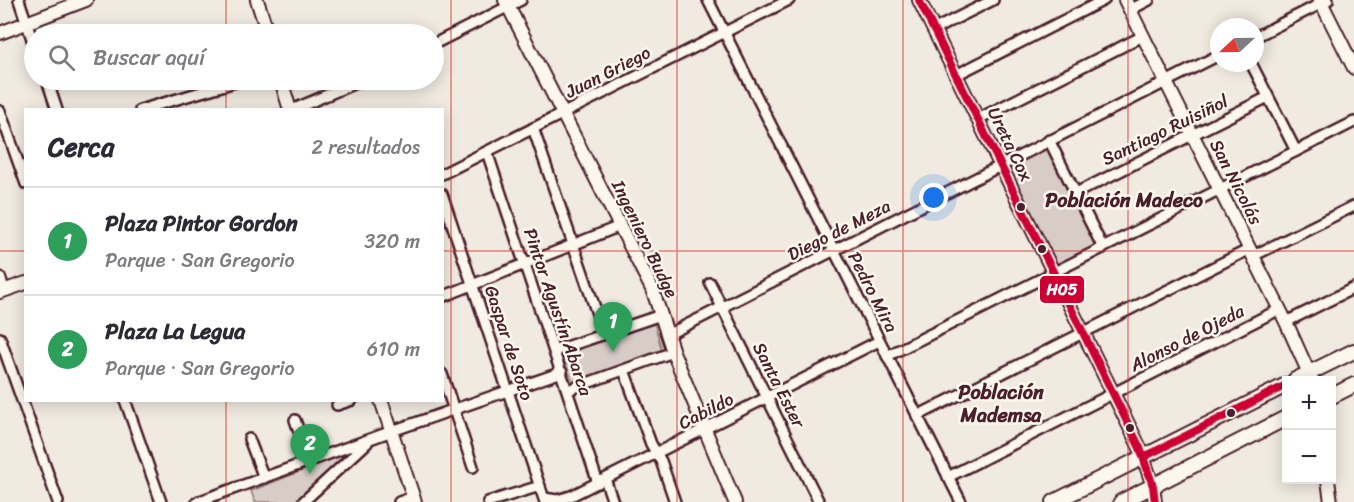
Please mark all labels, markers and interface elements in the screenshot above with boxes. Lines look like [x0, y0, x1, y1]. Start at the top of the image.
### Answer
north arrow [1210, 18, 1264, 72]
search box [24, 24, 444, 90]
street label: Juan Griego [559, 37, 657, 108]
text: Buscar aquí [93, 38, 205, 77]
icon: search [45, 41, 78, 74]
street label: Santiago Ruisiñol [1096, 85, 1235, 175]
street label: Ureta Cox [978, 101, 1042, 187]
text: Cerca [48, 124, 114, 170]
text: 2 resultados [311, 130, 420, 165]
street label: San Nicolás [1201, 133, 1272, 231]
street label: Ingeniero Budge [602, 174, 688, 304]
your location [919, 183, 948, 212]
district label: Población Madeco [1045, 183, 1203, 218]
street label: Diego de Meza [782, 190, 896, 270]
unlabelled marker [1015, 201, 1027, 213]
text: Plaza Pintor Gordon [105, 204, 298, 243]
text: 1 [63, 224, 72, 259]
text: 320 m [364, 224, 420, 259]
street label: Pintor Agustín Abarca [514, 224, 602, 401]
text: Parque · San Gregorio [105, 243, 295, 278]
unlabelled marker [1036, 243, 1048, 255]
street label: Pedro Mira [839, 246, 907, 338]
line badge: H05 [1039, 275, 1085, 304]
text: H05 [1045, 275, 1078, 304]
street label: Gaspar de Soto [475, 281, 543, 405]
street label: Alonso de Ojeda [1123, 295, 1251, 381]
pin: 1 [594, 302, 632, 352]
text: Plaza La Legua [105, 312, 245, 351]
text: 2 [62, 332, 73, 367]
text: 610 m [367, 332, 420, 367]
street label: Santa Ester [744, 336, 815, 435]
text: Parque · San Gregorio [105, 351, 295, 386]
district label: Población Mademsa [958, 375, 1044, 433]
map controls [1282, 376, 1336, 484]
button: + [1282, 376, 1336, 430]
street label: Cabildo [673, 383, 739, 439]
unlabelled marker [1225, 407, 1237, 419]
unlabelled marker [1124, 422, 1136, 434]
pin: 2 [290, 424, 330, 474]
button: − [1282, 430, 1336, 484]

